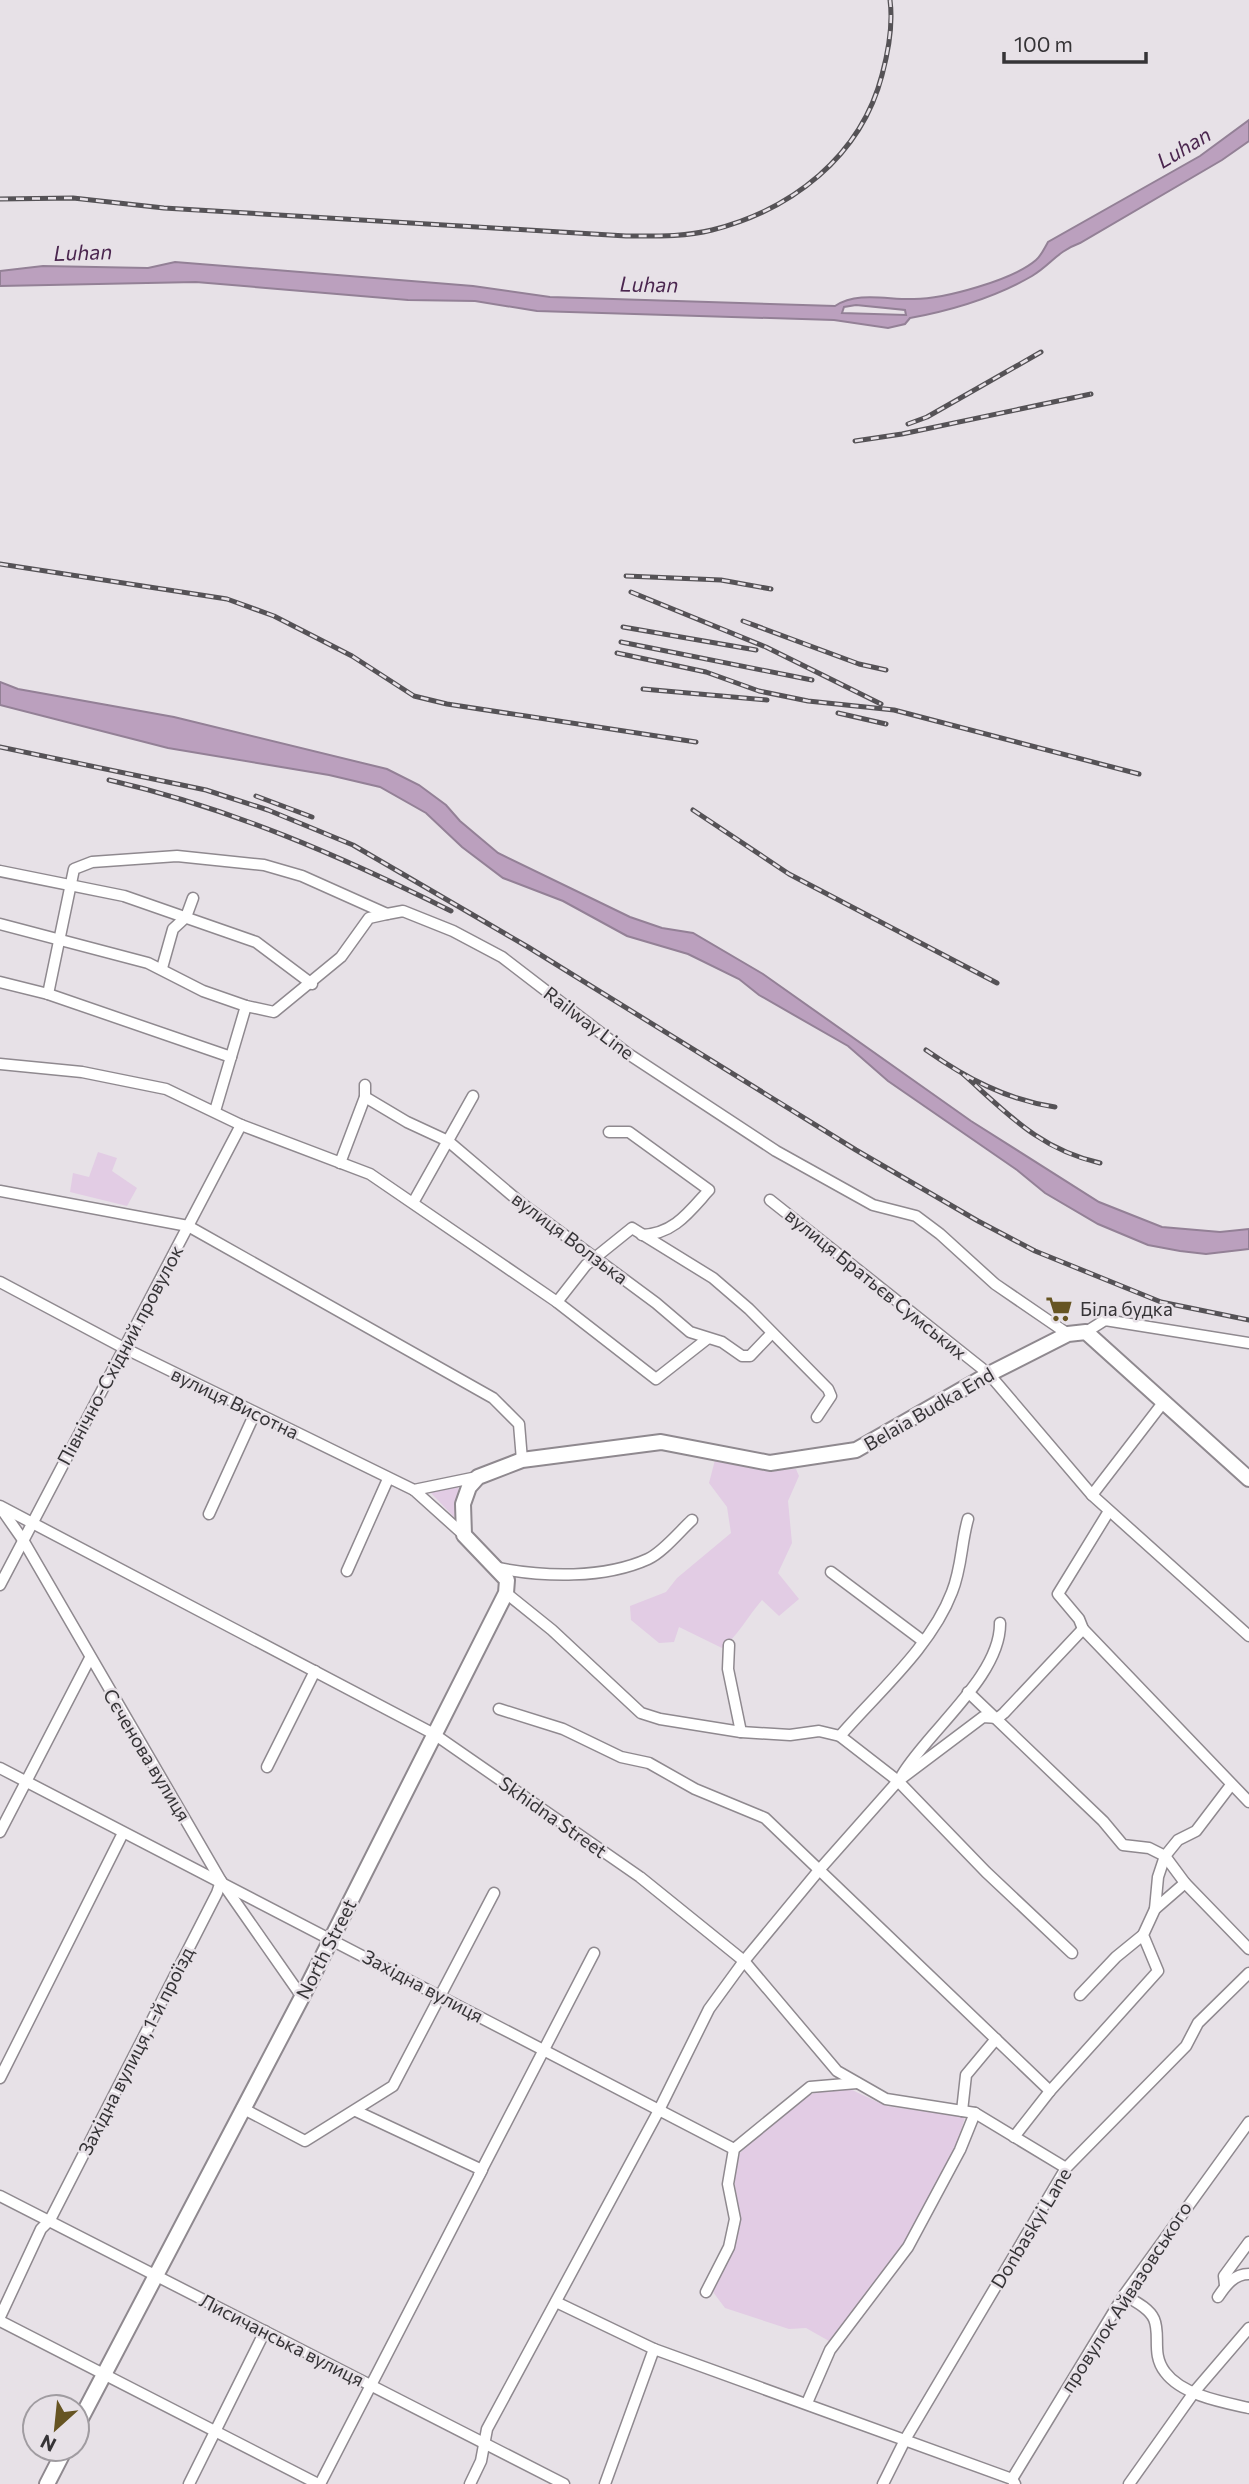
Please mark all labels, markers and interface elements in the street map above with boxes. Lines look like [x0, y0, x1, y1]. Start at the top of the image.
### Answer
scale bar [1004, 21, 1146, 65]
text: 100 m [1014, 31, 1073, 56]
water label: Luhan [1152, 121, 1215, 173]
water label: Luhan [53, 238, 113, 265]
water label: Luhan [619, 270, 679, 297]
street label: Railway Line [540, 981, 639, 1064]
street label: вулиця Волзька [508, 1187, 633, 1289]
street label: вулиця Братьєв Сумських [781, 1203, 972, 1364]
street label: Північно-Східний провулок [52, 1241, 187, 1469]
supermarket icon: Біла будка [1044, 1294, 1074, 1324]
place label: Біла будка [1080, 1297, 1173, 1320]
street label: вулиця Висотна [168, 1362, 303, 1443]
street label: Belaia Budka End [860, 1362, 998, 1455]
street label: Сєченова вулиця [99, 1684, 196, 1825]
street label: Skhidna Street [495, 1771, 612, 1862]
street label: North Street [290, 1895, 361, 2003]
street label: Західна вулиця, 1-й проїзд [73, 1943, 198, 2159]
street label: Західна вулиця [359, 1944, 487, 2027]
street label: Donbaskyi Lane [986, 2163, 1076, 2292]
street label: провулок Айвазовського [1055, 2197, 1196, 2397]
street label: Лисичанська вулиця [196, 2288, 368, 2391]
north arrow [21, 2393, 91, 2463]
text: N [36, 2430, 60, 2457]

